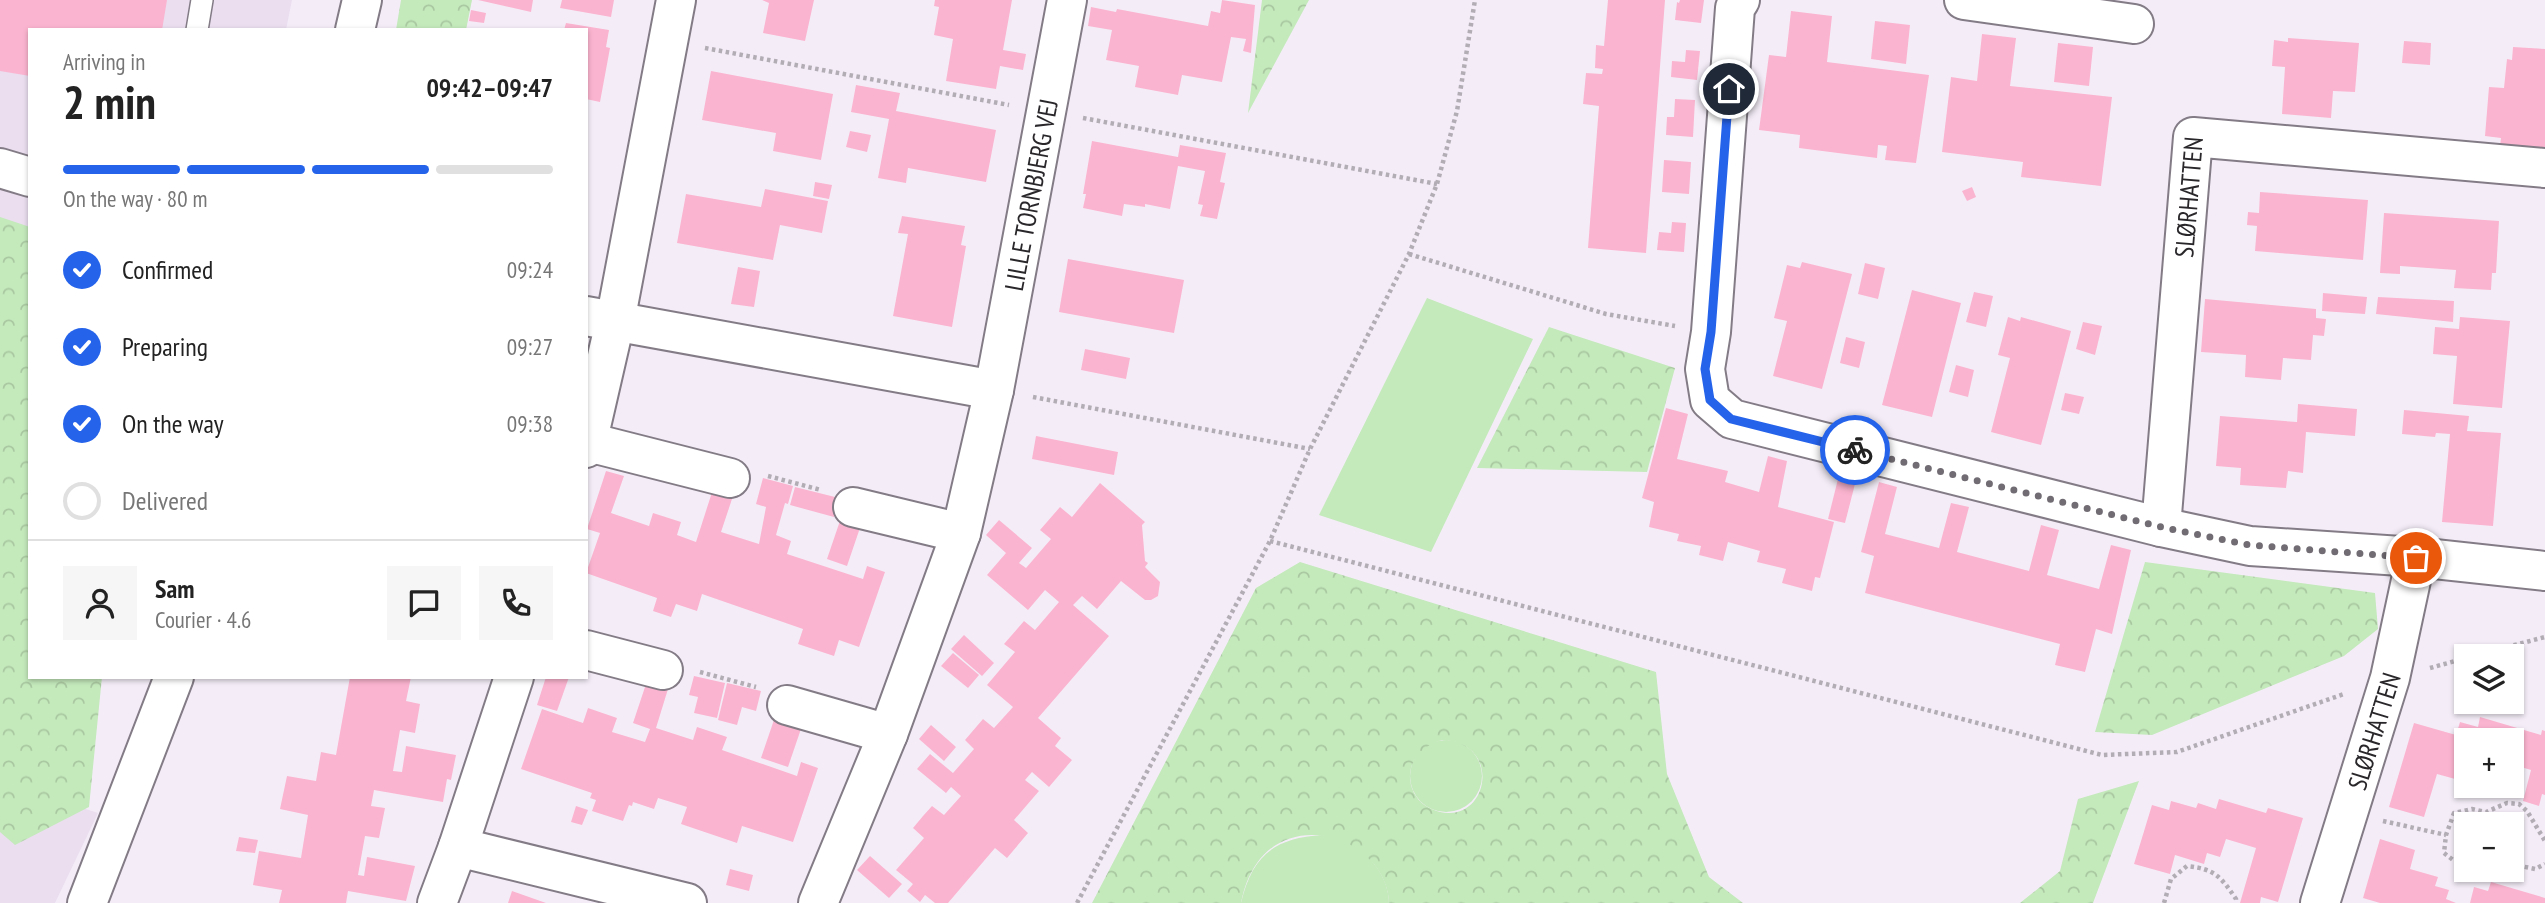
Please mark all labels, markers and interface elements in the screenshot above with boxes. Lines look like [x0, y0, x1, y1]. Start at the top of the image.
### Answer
text: Arriving in [63, 47, 145, 76]
pin [1699, 59, 1759, 119]
icon: home [1710, 70, 1748, 108]
text: 09:42–09:47 [426, 71, 553, 104]
text: 2 min [63, 72, 156, 132]
street label: LILLE TORNBJERG VEJ [996, 96, 1065, 294]
street label: SLØRHATTEN [2167, 135, 2209, 259]
text: On the way · 80 m [63, 184, 207, 213]
icon: check [63, 251, 101, 289]
text: Confirmed [122, 253, 213, 286]
text: 09:24 [507, 255, 553, 284]
icon: check [63, 328, 101, 366]
text: Preparing [122, 330, 208, 363]
text: 09:27 [507, 332, 553, 361]
icon: check [63, 405, 101, 443]
text: On the way [122, 407, 224, 440]
text: 09:38 [507, 409, 553, 438]
courier [1820, 415, 1890, 485]
icon: bike [1836, 431, 1874, 469]
text: Delivered [122, 484, 208, 517]
pin [2386, 528, 2446, 588]
icon: bag [2397, 539, 2435, 577]
button: person [63, 566, 137, 640]
button: chat [387, 566, 461, 640]
button: phone [479, 566, 553, 640]
text: Sam [155, 572, 194, 605]
text: Courier · 4.6 [155, 605, 251, 634]
map controls [2454, 644, 2524, 882]
button: layers [2454, 644, 2524, 714]
street label: SLØRHATTEN [2340, 668, 2407, 794]
button: + [2454, 728, 2524, 798]
button: − [2454, 812, 2524, 882]

